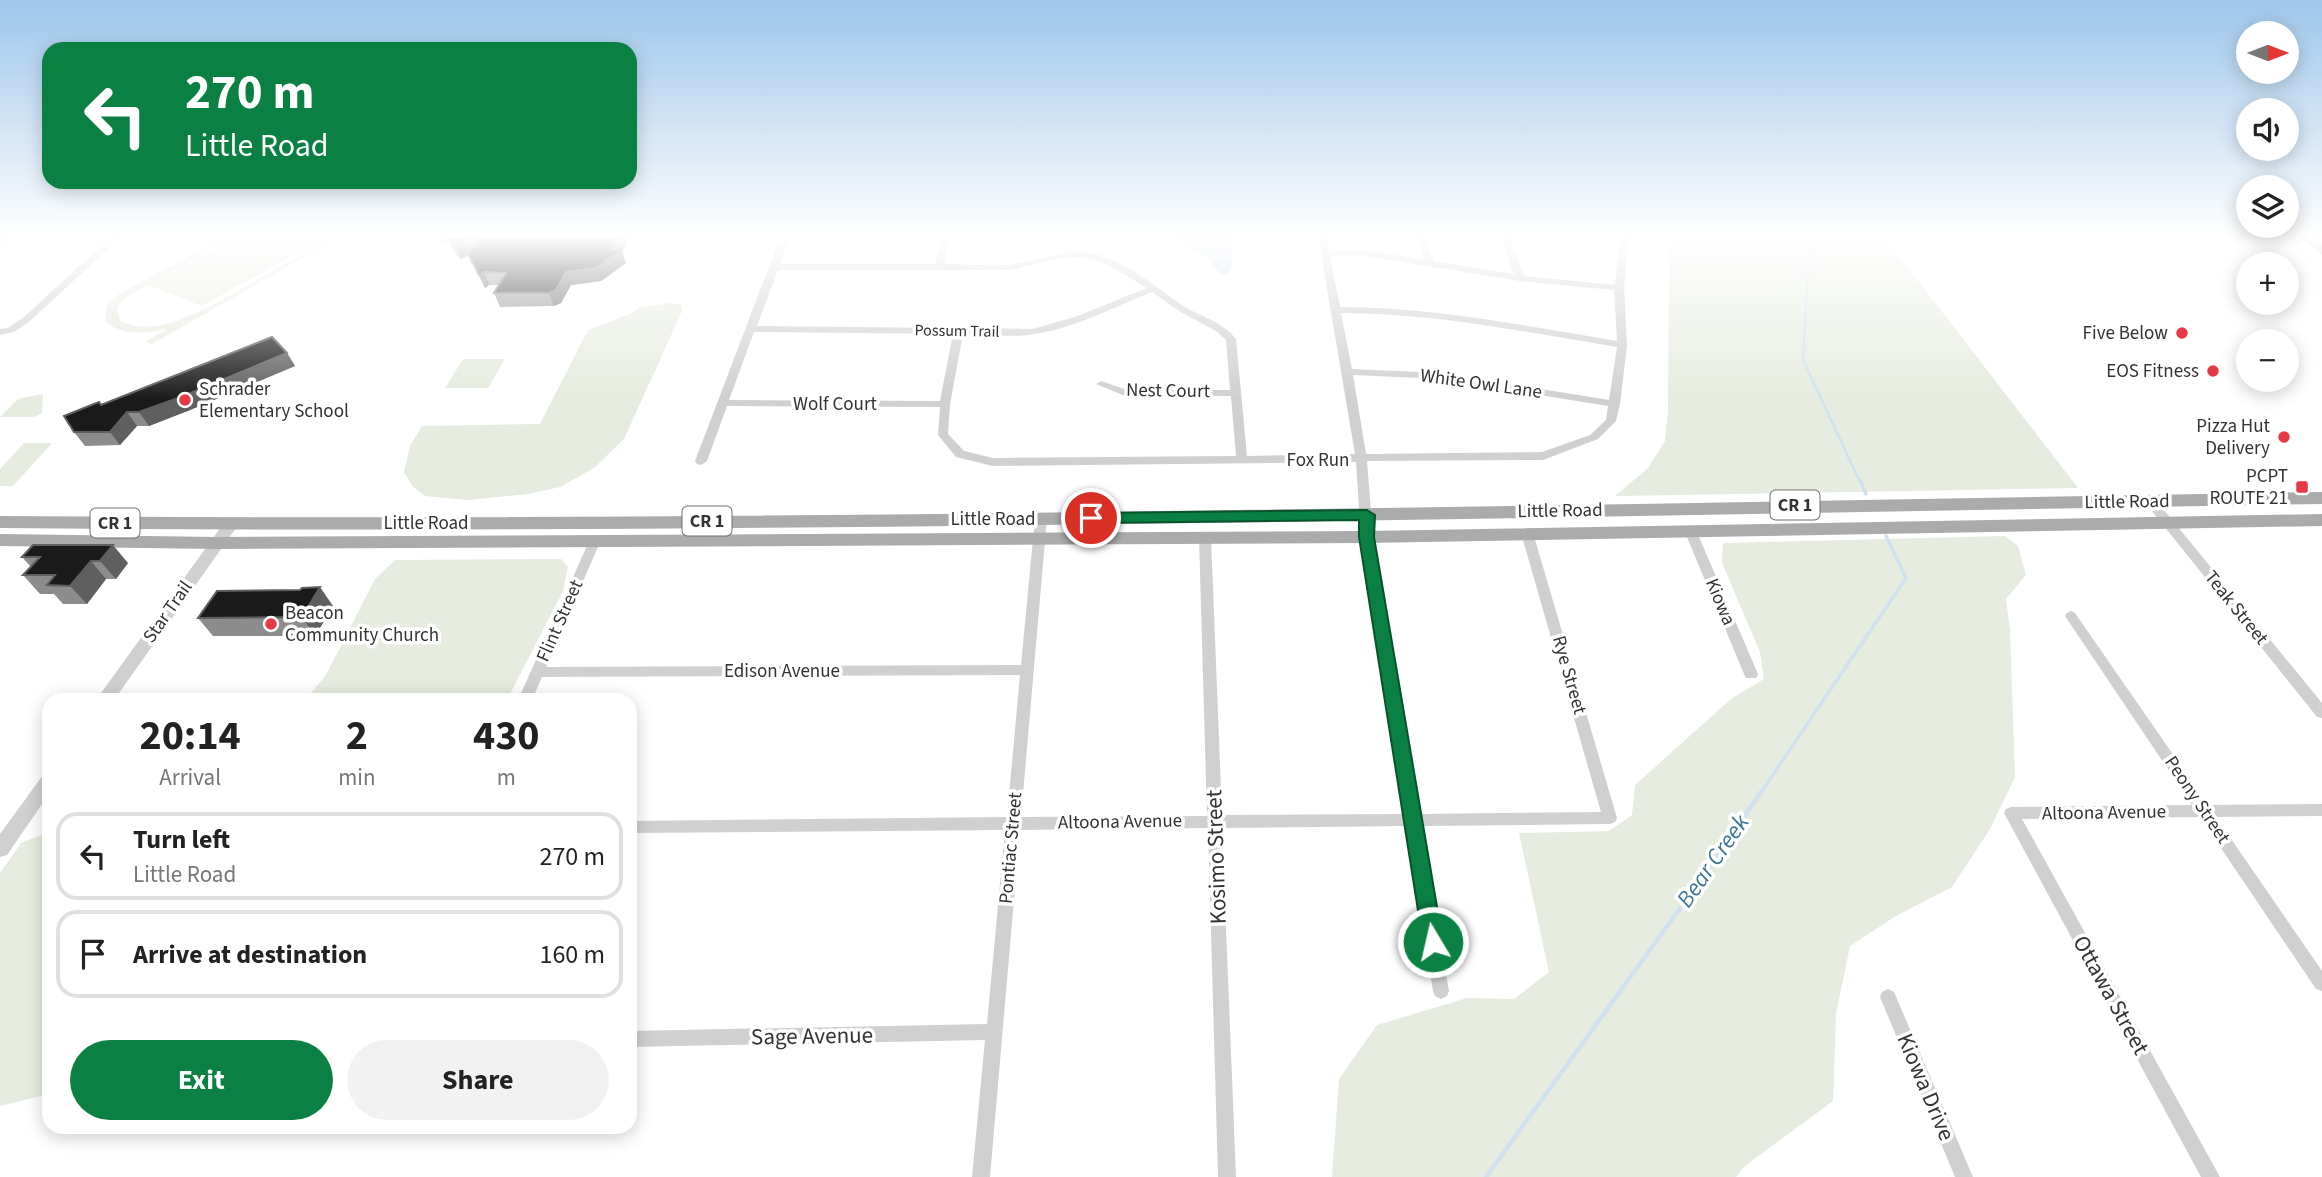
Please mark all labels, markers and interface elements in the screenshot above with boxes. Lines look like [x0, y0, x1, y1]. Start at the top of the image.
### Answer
north arrow [2236, 21, 2300, 84]
map controls [2236, 21, 2299, 392]
text: 270 m [185, 58, 314, 128]
icon: left [70, 70, 161, 161]
button: sound [2236, 98, 2299, 161]
text: Little Road [185, 123, 329, 169]
button: layers [2236, 175, 2299, 238]
button: + [2236, 252, 2299, 315]
street label: Possum Trail [914, 319, 1000, 343]
place label: Five Below [2083, 320, 2168, 347]
marker: Five Below [2174, 325, 2190, 341]
button: − [2236, 329, 2299, 392]
place label: EOS Fitness [2106, 358, 2199, 385]
street label: White Owl Lane [1418, 362, 1544, 406]
marker: EOS Fitness [2205, 363, 2221, 379]
place label: Schrader Elementary School [199, 376, 349, 425]
street label: Nest Court [1126, 377, 1211, 405]
street label: Wolf Court [793, 391, 878, 418]
marker: Schrader Elementary School [177, 392, 193, 408]
place label: Pizza Hut Delivery [2196, 413, 2271, 462]
marker: Pizza Hut Delivery [2276, 429, 2292, 445]
street label: Fox Run [1287, 447, 1349, 474]
place label: PCPT ROUTE 21 [2209, 463, 2288, 512]
marker: PCPT ROUTE 21 [2294, 479, 2310, 495]
pin [1061, 488, 1121, 548]
street label: Little Road [2084, 488, 2170, 516]
road number: CR 1 [1770, 490, 1820, 520]
street label: Little Road [1517, 497, 1603, 525]
icon: arrive [1072, 499, 1110, 537]
road number: CR 1 [682, 506, 732, 536]
street label: Little Road [950, 506, 1036, 533]
road number: CR 1 [90, 508, 140, 538]
street label: Little Road [383, 510, 469, 537]
street label: Teak Street [2198, 565, 2275, 651]
street label: Kiowa [1698, 574, 1742, 630]
street label: Star Trail [137, 575, 199, 649]
street label: Flint Street [530, 575, 590, 666]
place label: Beacon Community Church [285, 600, 439, 649]
marker: Beacon Community Church [263, 616, 279, 632]
street label: Rye Street [1545, 633, 1593, 718]
street label: Edison Avenue [724, 658, 840, 685]
text: 20:14 [139, 706, 241, 766]
text: 2 [346, 706, 368, 766]
text: 430 [473, 706, 540, 766]
street label: Peony Street [2158, 751, 2237, 850]
text: Arrival [159, 761, 221, 794]
text: min [338, 761, 376, 794]
text: m [497, 761, 516, 794]
street label: Kosimo Street [1197, 789, 1235, 925]
street label: Pontiac Street [993, 791, 1029, 905]
street label: Altoona Avenue [2042, 798, 2166, 828]
street label: Altoona Avenue [1058, 807, 1182, 837]
water label: Bear Creek [1668, 807, 1758, 915]
text: Turn left [133, 821, 230, 858]
icon: left [74, 837, 112, 875]
text: 270 m [539, 838, 605, 875]
text: Little Road [133, 858, 236, 891]
position arrow [1396, 905, 1470, 979]
street label: Ottawa Street [2065, 929, 2157, 1061]
icon: arrive [74, 935, 112, 973]
text: Arrive at destination [133, 936, 367, 973]
text: 160 m [539, 936, 605, 973]
street label: Sage Avenue [751, 1018, 873, 1054]
street label: Kiowa Drive [1889, 1028, 1963, 1146]
button: Exit [70, 1040, 333, 1120]
button: Share [347, 1040, 609, 1120]

